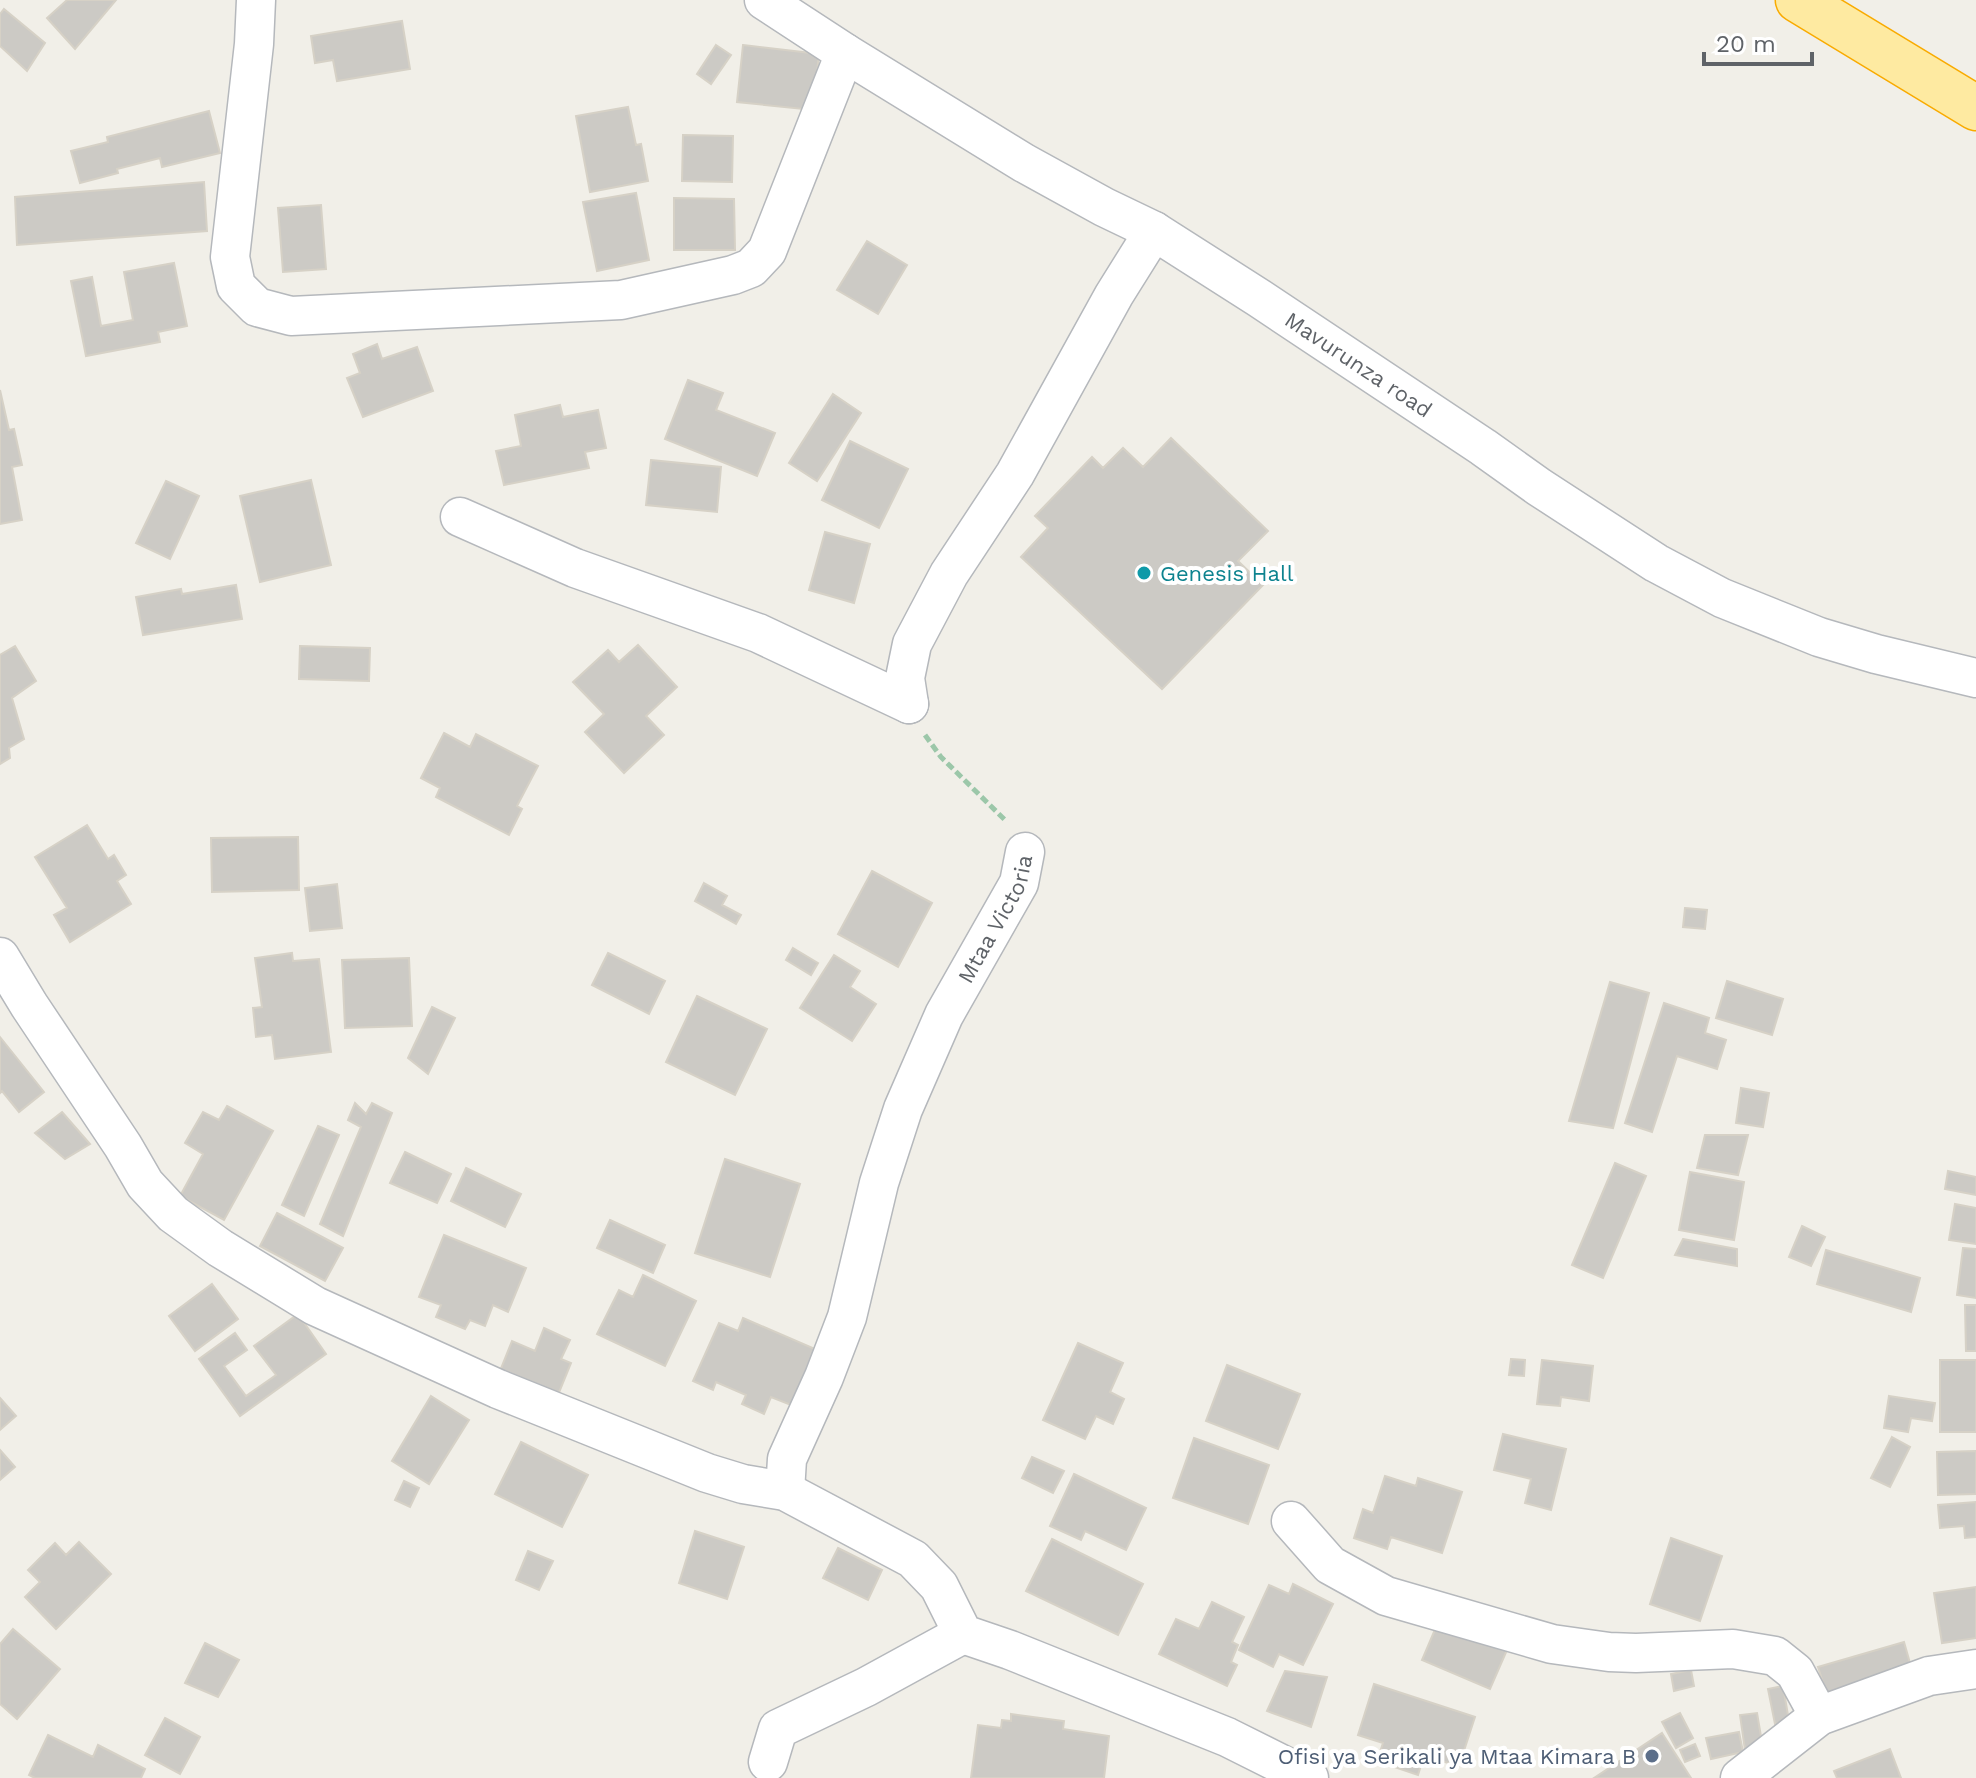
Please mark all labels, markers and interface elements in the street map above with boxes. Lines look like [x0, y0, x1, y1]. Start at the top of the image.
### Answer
scale bar [1704, 16, 1812, 66]
text: 20 m [1716, 30, 1776, 58]
street label: Mavurunza road [1280, 307, 1437, 423]
place label: Genesis Hall [1160, 561, 1294, 586]
marker: Genesis Hall [1135, 564, 1153, 582]
street label: Mtaa Victoria [953, 853, 1037, 988]
place label: Ofisi ya Serikali ya Mtaa Kimara B [1278, 1744, 1636, 1769]
marker: Ofisi ya Serikali ya Mtaa Kimara B [1643, 1747, 1661, 1765]

